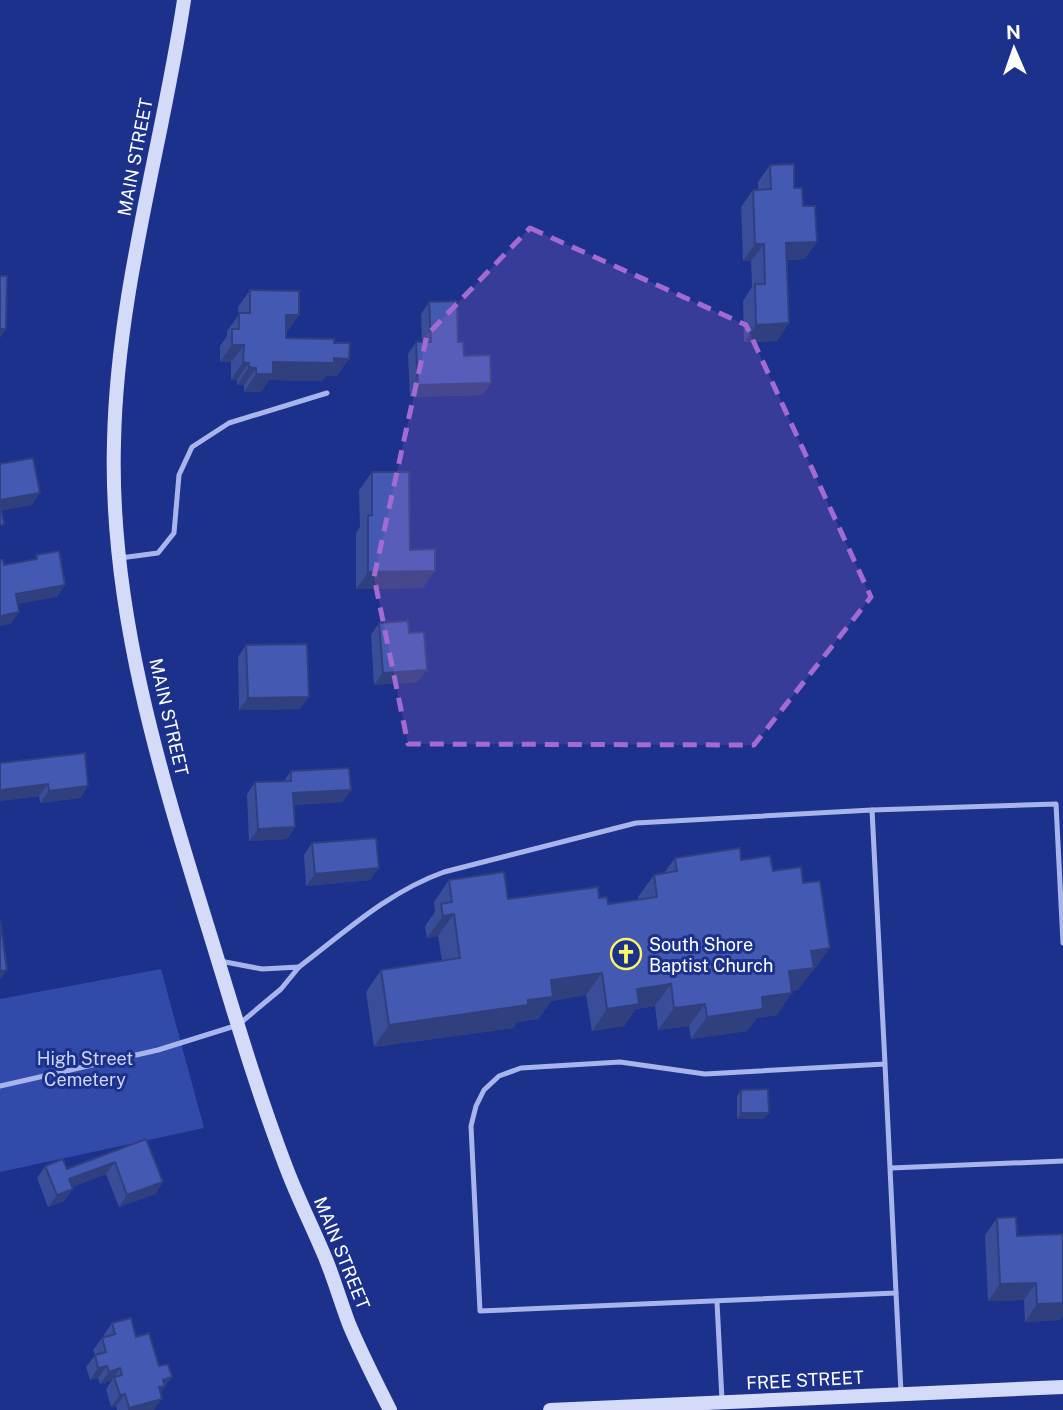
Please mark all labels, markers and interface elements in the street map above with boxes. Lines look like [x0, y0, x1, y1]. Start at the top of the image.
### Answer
north arrow [979, 14, 1049, 84]
text: N [1006, 21, 1021, 43]
street label: MAIN STREET [113, 96, 157, 218]
street label: MAIN STREET [145, 656, 193, 778]
place label: South Shore Baptist Church [649, 934, 773, 976]
church icon: South Shore Baptist Church [609, 937, 643, 971]
park label: High Street Cemetery [37, 1048, 133, 1090]
street label: MAIN STREET [310, 1194, 374, 1313]
street label: FREE STREET [746, 1366, 865, 1394]

